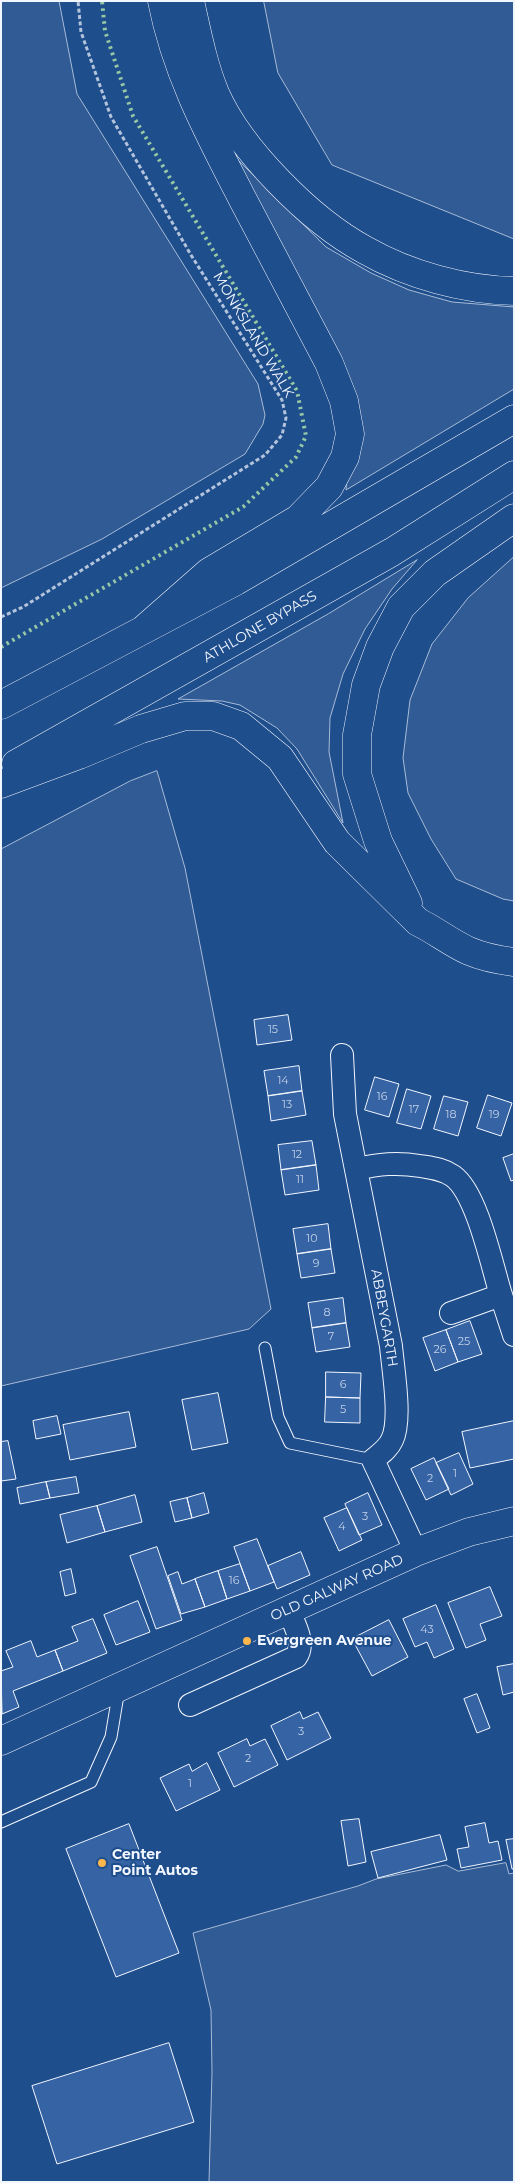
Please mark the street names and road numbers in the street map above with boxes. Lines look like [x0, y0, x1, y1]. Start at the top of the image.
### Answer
street label: MONKSLAND WALK [209, 269, 297, 401]
street label: ATHLONE BYPASS [200, 588, 320, 666]
street label: ABBEYGARTH [367, 1268, 401, 1368]
street label: OLD GALWAY ROAD [268, 1551, 406, 1625]

